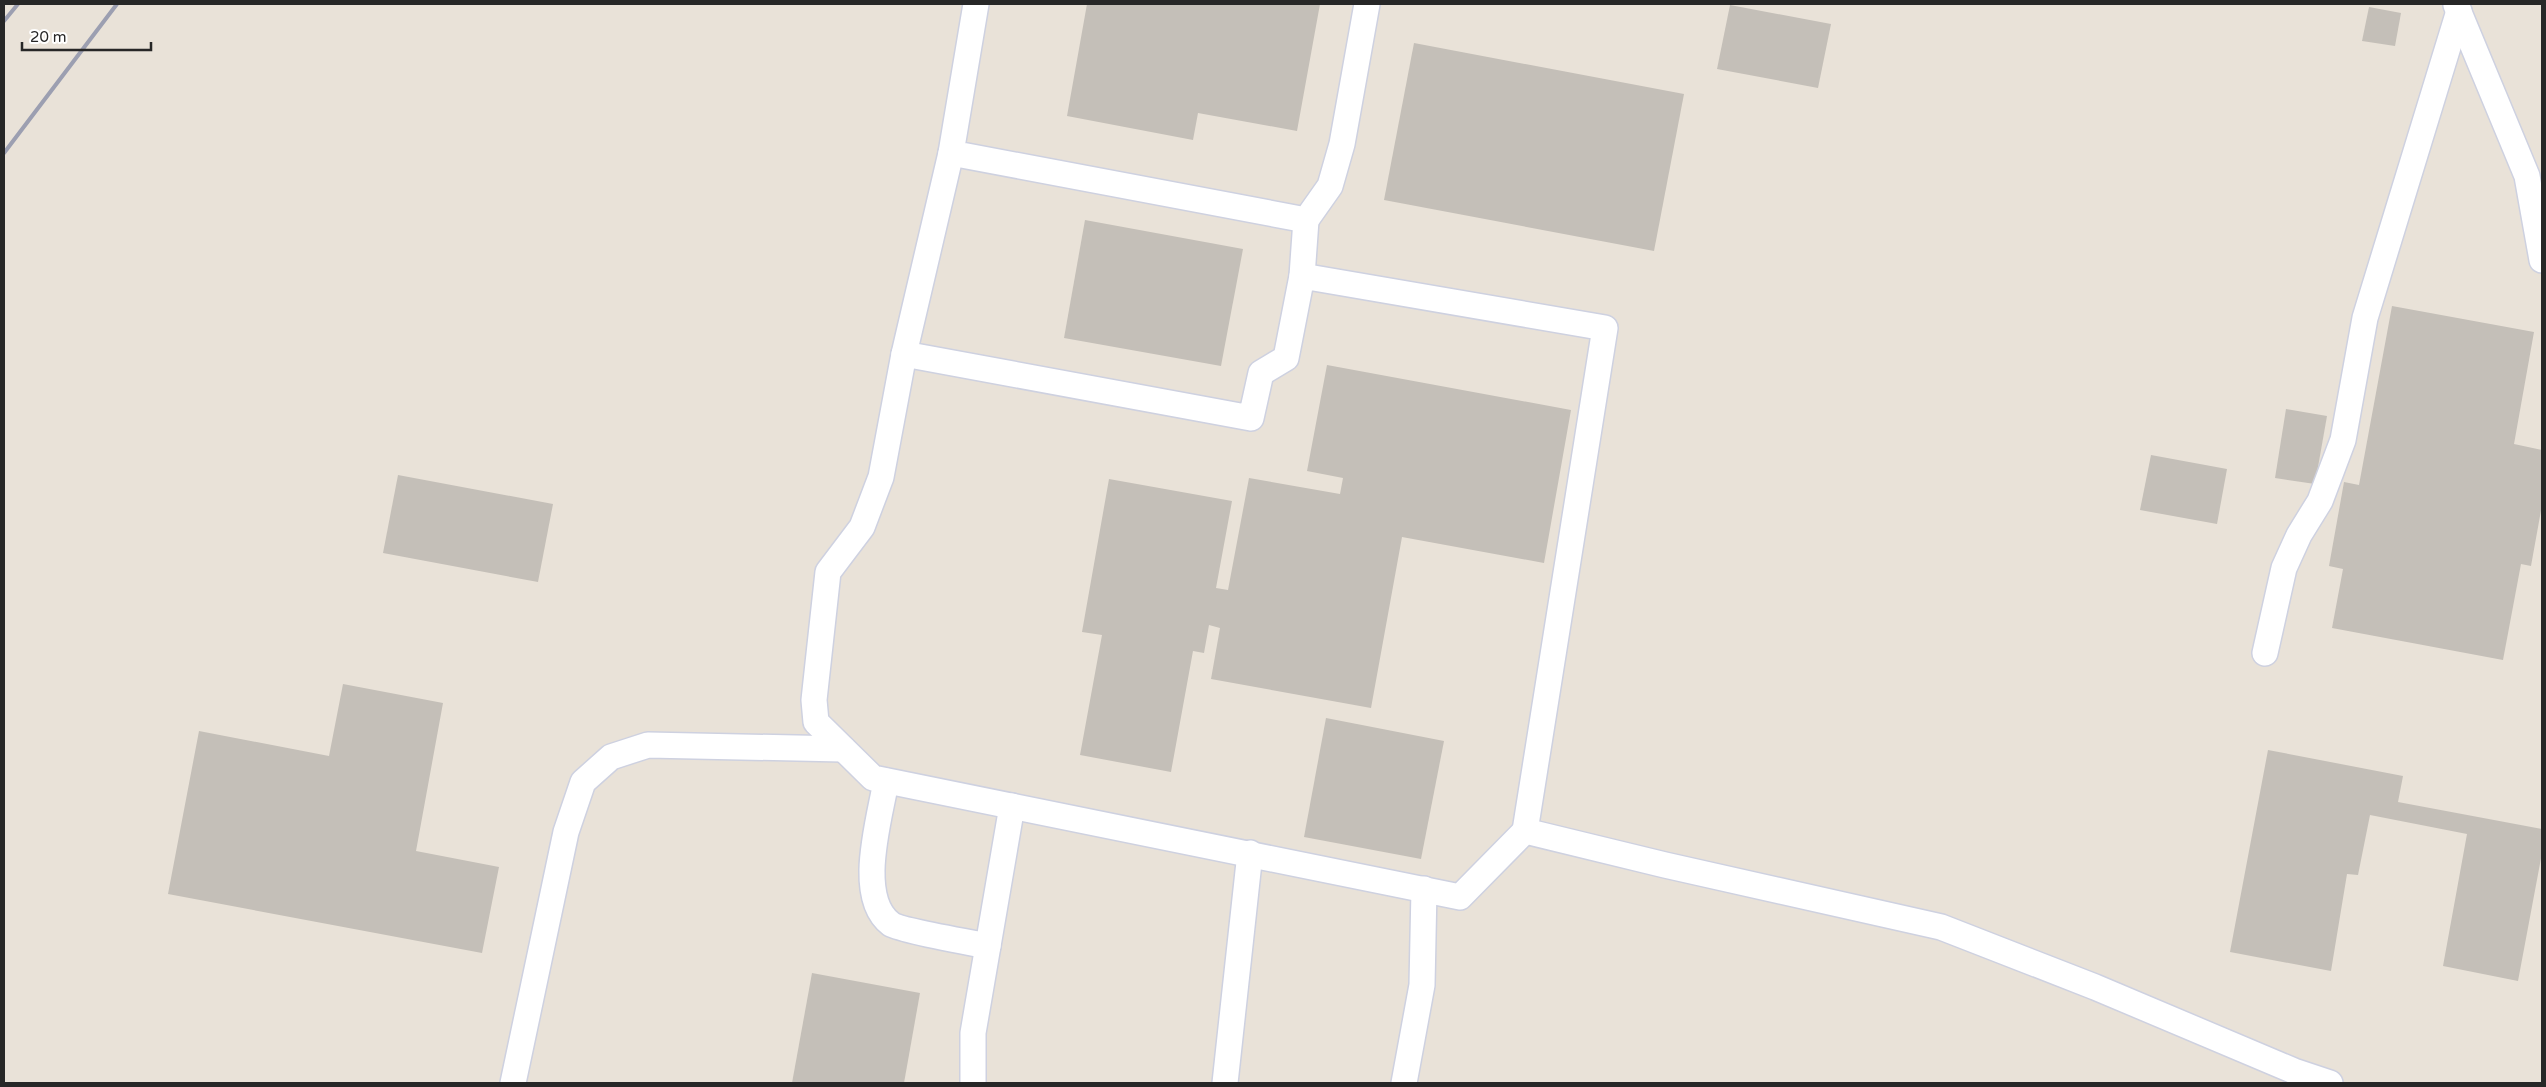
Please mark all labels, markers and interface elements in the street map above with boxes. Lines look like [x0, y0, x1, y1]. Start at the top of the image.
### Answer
scale bar [22, 20, 151, 52]
text: 20 m [30, 28, 67, 46]

